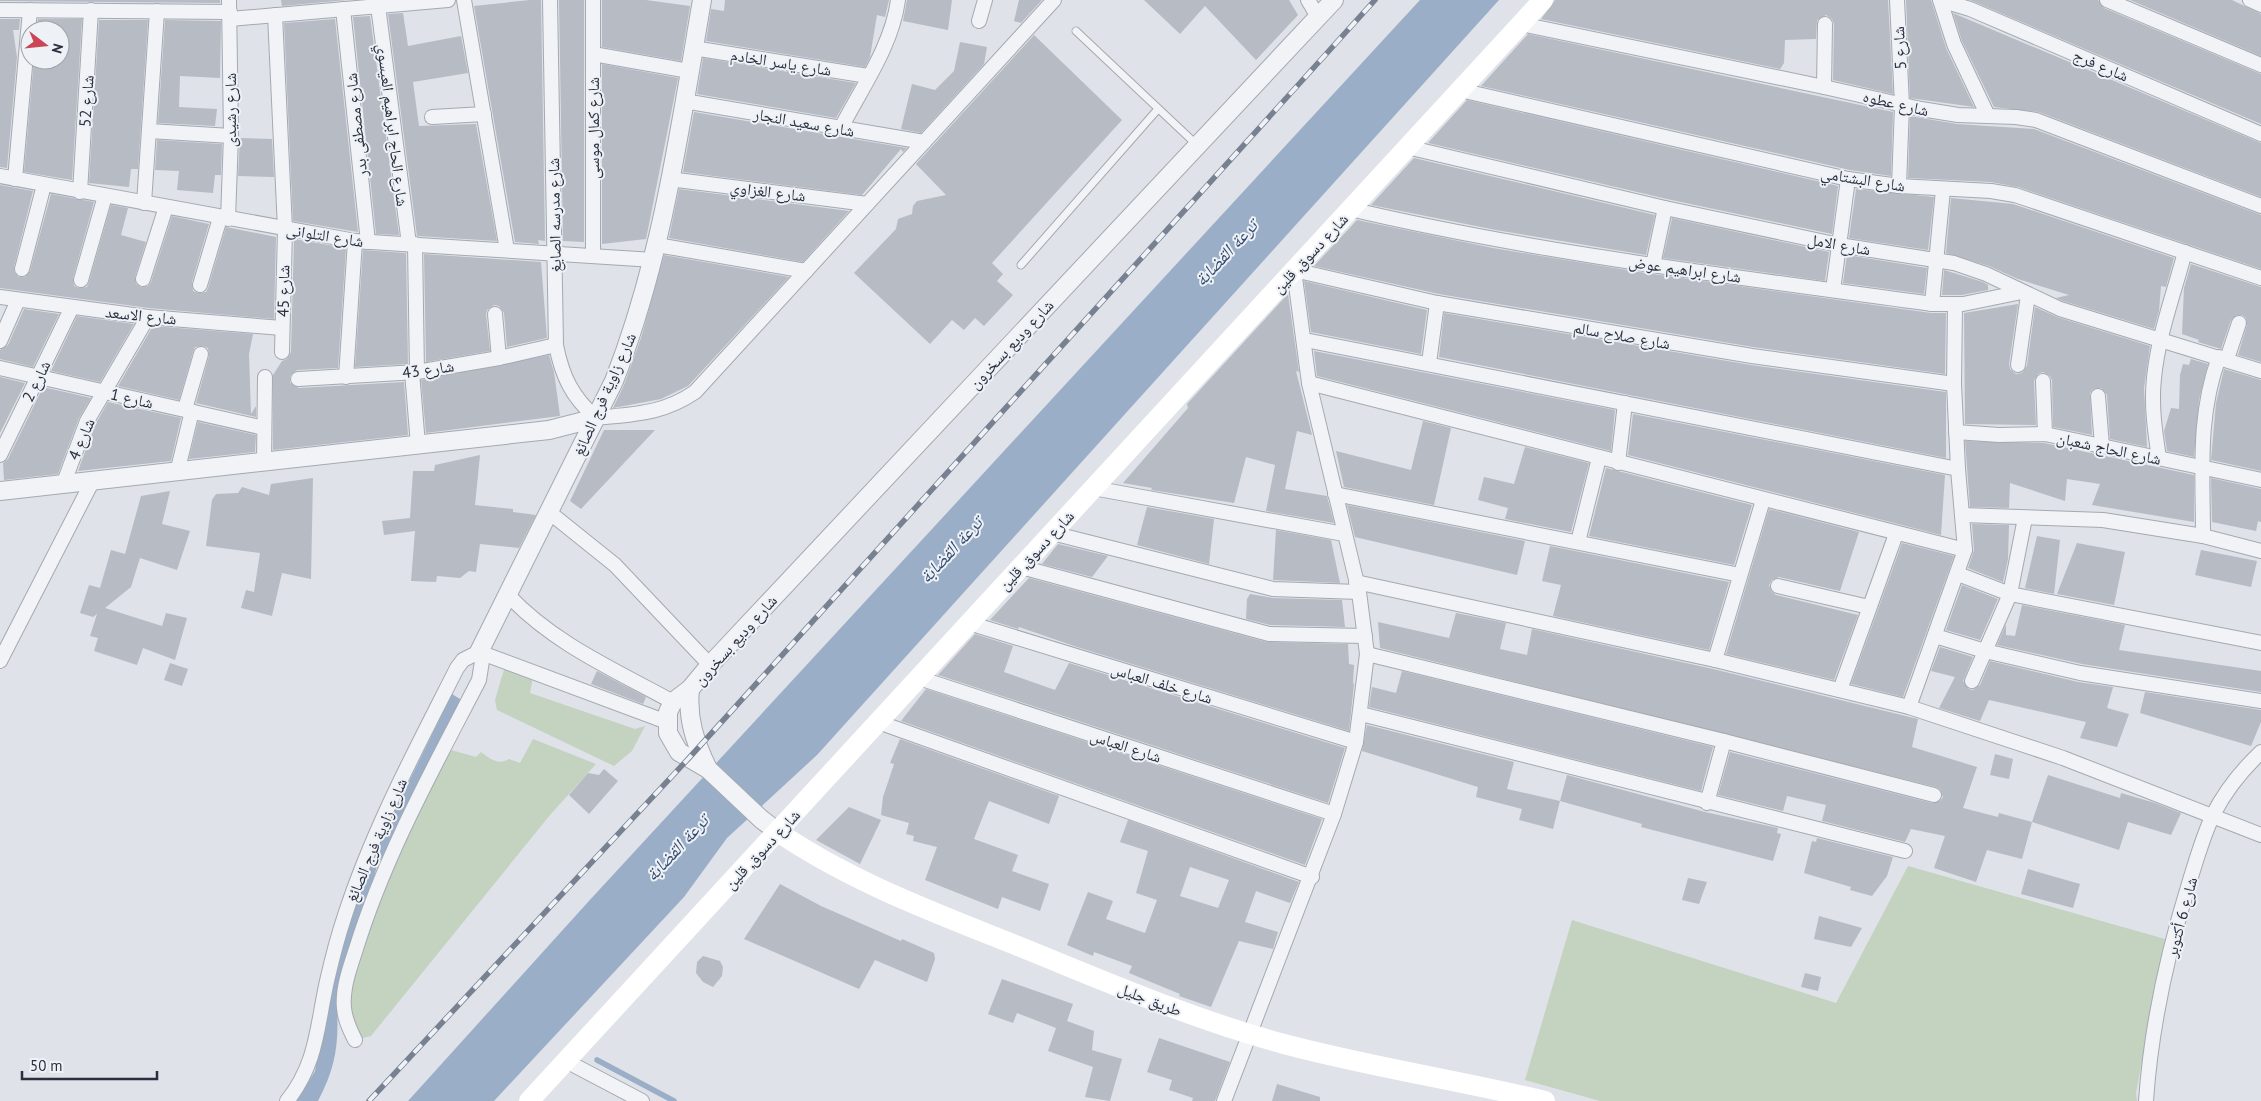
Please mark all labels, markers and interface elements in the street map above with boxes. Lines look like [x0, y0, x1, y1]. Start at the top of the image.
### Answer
north arrow [20, 20, 70, 70]
street label: شارع 5 [1888, 26, 1911, 70]
text: N [48, 42, 67, 55]
street label: شارع الحاج ابراهيم العيسوي [370, 43, 413, 208]
street label: شارع ياسر الخادم [729, 44, 833, 81]
street label: شارع فرج [2070, 44, 2132, 86]
street label: شارع مصطفى بدر [341, 72, 372, 179]
street label: شارع رشيدى [220, 73, 241, 147]
street label: شارع 52 [74, 74, 99, 128]
street label: شارع كمال موسى [583, 77, 604, 179]
street label: شارع عطوه [1861, 86, 1931, 121]
street label: شارع سعيد النجار [751, 103, 856, 142]
street label: شارع مدرسه الصايغ [543, 158, 566, 272]
street label: شارع البشتامي [1819, 162, 1907, 199]
street label: شارع الغزاوي [729, 176, 807, 209]
street label: شارع دسوق, قلين [1268, 209, 1353, 298]
water label: ترعة القضابة [1189, 212, 1265, 291]
street label: شارع التلوانى [285, 219, 365, 252]
street label: شارع الامل [1806, 229, 1872, 260]
street label: شارع ابراهيم عوض [1628, 251, 1742, 288]
street label: شارع 45 [273, 265, 294, 317]
street label: شارع وديع بسخرون [964, 295, 1058, 394]
street label: شارع الاسعد [104, 301, 178, 330]
street label: شارع صلاح سالم [1572, 317, 1672, 354]
street label: شارع زاوية فرج الصائغ [568, 329, 641, 459]
street label: شارع 43 [401, 355, 455, 384]
street label: شارع 2 [17, 357, 55, 405]
street label: شارع 1 [108, 383, 155, 414]
street label: شارع 4 [63, 415, 100, 463]
street label: شارع الحاج شعبان [2055, 427, 2163, 470]
street label: شارع دسوق, قلين [994, 506, 1079, 595]
water label: ترعة القضابة [914, 509, 990, 588]
street label: شارع وديع بسخرون [689, 591, 782, 690]
street label: شارع خلف العباس [1109, 658, 1215, 709]
street label: شارع العباس [1088, 725, 1164, 768]
street label: شارع زاوية فرج الصائغ [341, 775, 412, 905]
street label: شارع دسوق, قلين [720, 805, 805, 894]
water label: ترعة القضابة [640, 807, 716, 886]
street label: شارع 6 أكتوبر [2160, 875, 2202, 961]
street label: طريق جليل [1115, 978, 1185, 1021]
scale bar [22, 1048, 158, 1080]
text: 50 m [30, 1056, 63, 1075]

